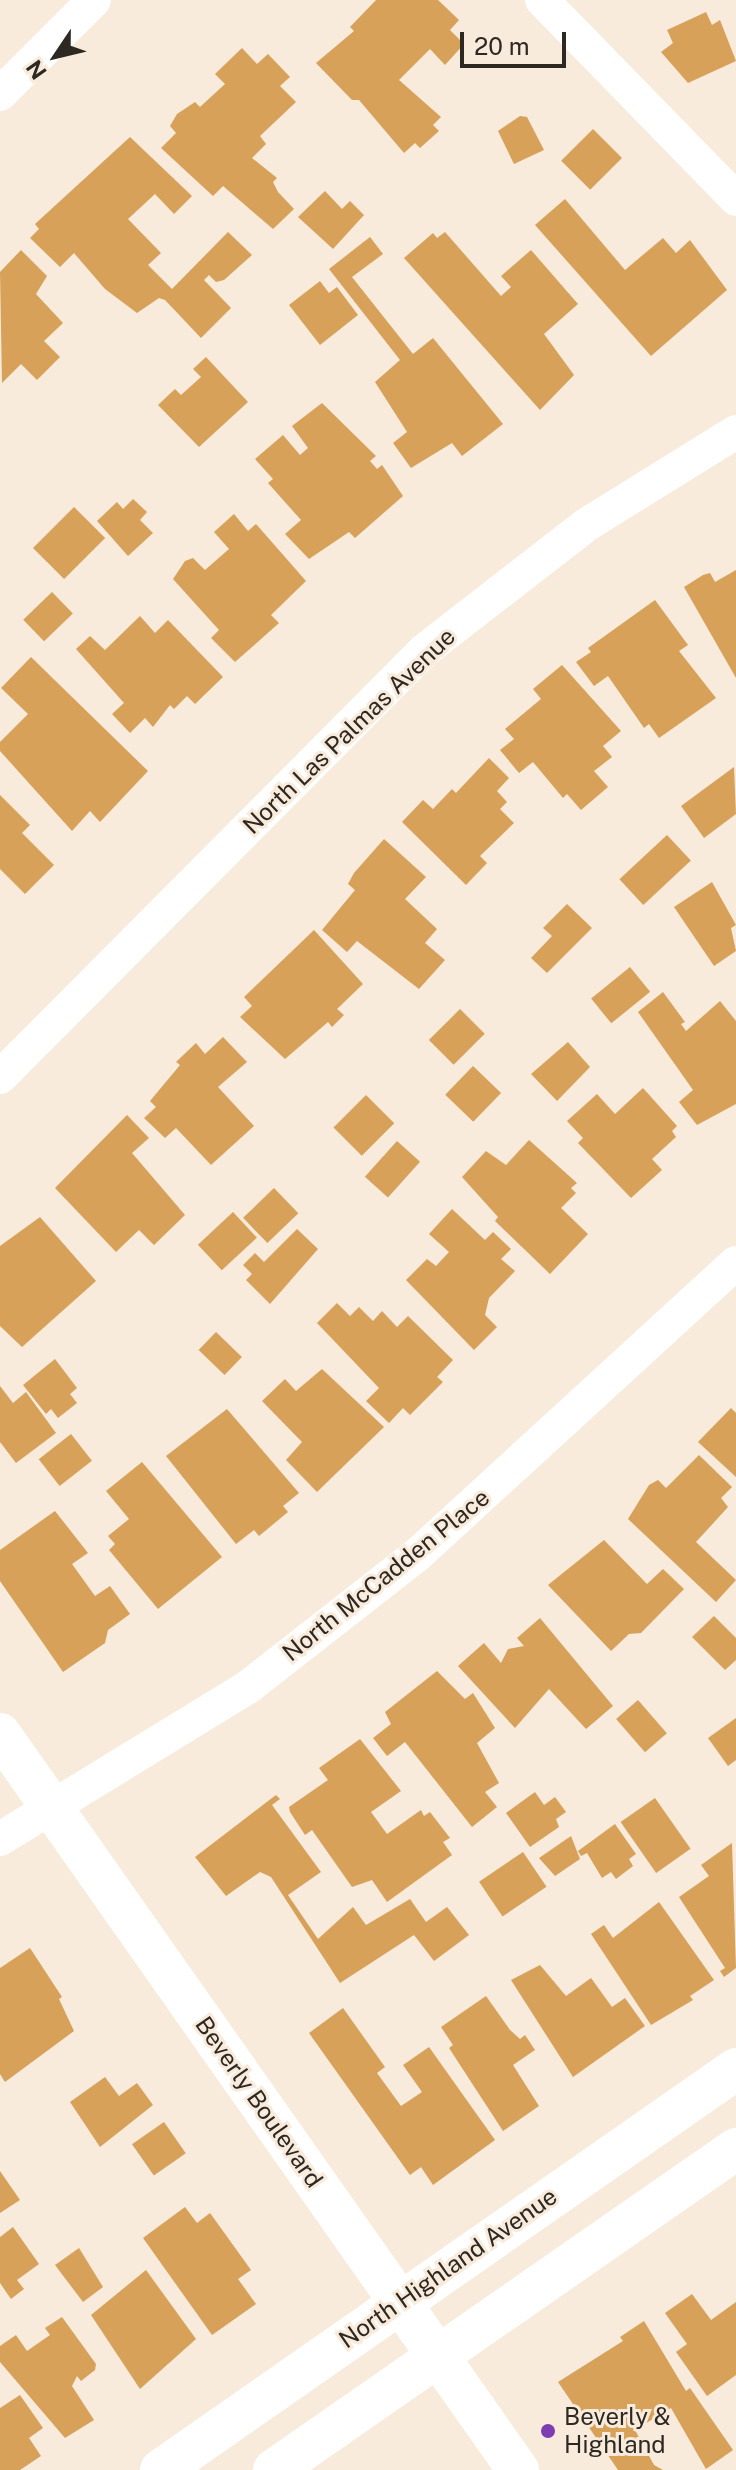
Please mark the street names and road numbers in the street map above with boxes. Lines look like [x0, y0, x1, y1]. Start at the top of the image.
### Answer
street label: North Las Palmas Avenue [237, 622, 461, 840]
street label: North McCadden Place [277, 1483, 495, 1667]
street label: Beverly Boulevard [189, 2011, 329, 2193]
street label: North Highland Avenue [333, 2182, 563, 2354]

